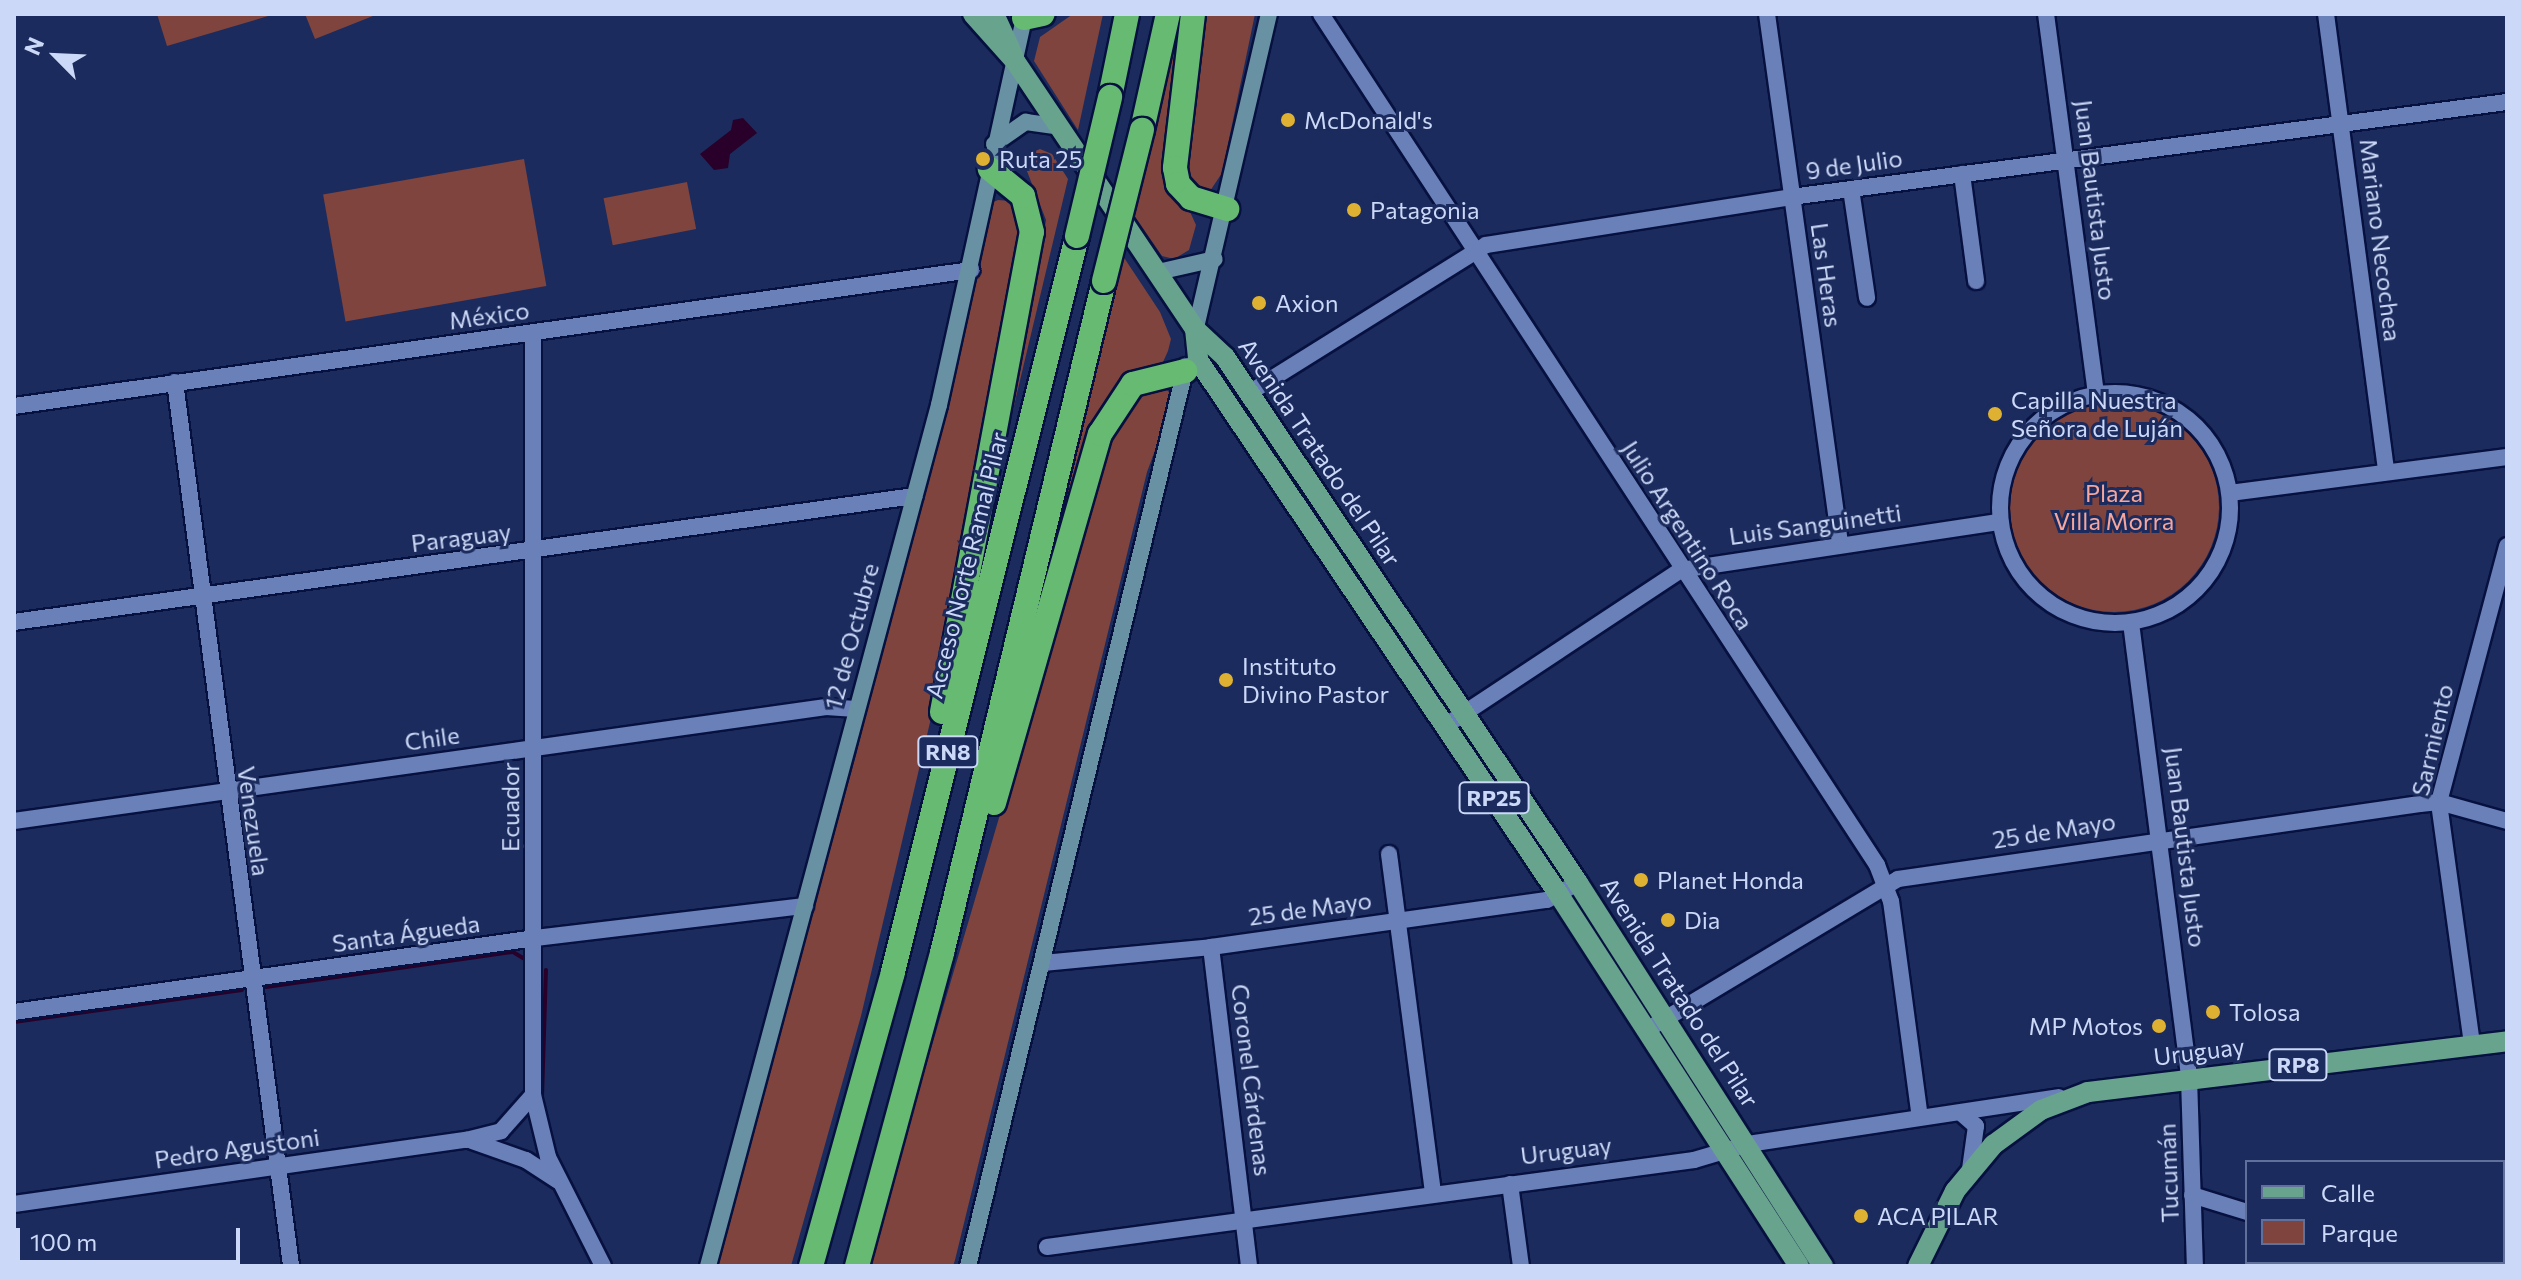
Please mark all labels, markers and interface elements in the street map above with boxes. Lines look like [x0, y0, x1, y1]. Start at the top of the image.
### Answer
north arrow [16, 16, 96, 96]
text: N [18, 33, 49, 59]
street label: Juan Bautista Justo [2069, 98, 2123, 302]
place label: McDonald's [1304, 106, 1433, 134]
marker: McDonald's [1279, 111, 1297, 129]
street label: Mariano Necochea [2354, 137, 2408, 343]
street label: 9 de Julio [1804, 143, 1904, 185]
place label: Ruta 25 [999, 145, 1082, 173]
marker: Ruta 25 [974, 150, 992, 168]
place label: Patagonia [1370, 196, 1480, 224]
marker: Patagonia [1345, 201, 1363, 219]
street label: Las Heras [1805, 221, 1849, 329]
place label: Axion [1275, 289, 1339, 317]
marker: Axion [1250, 294, 1268, 312]
street label: México [447, 295, 531, 335]
street label: Avenida Tratado del Pilar [1233, 333, 1407, 571]
place label: Capilla Nuestra Señora de Luján [2011, 386, 2183, 442]
marker: Capilla Nuestra Señora de Luján [1986, 405, 2004, 423]
street label: Acceso Norte Ramal Pilar [919, 429, 1013, 701]
street label: Julio Argentino Roca [1616, 435, 1760, 635]
park label: Plaza Villa Morra [2054, 479, 2174, 535]
street label: Luis Sanguinetti [1727, 498, 1903, 550]
street label: Paraguay [409, 517, 513, 557]
street label: 12 de Octubre [818, 560, 884, 712]
place label: Instituto Divino Pastor [1242, 652, 1389, 708]
marker: Instituto Divino Pastor [1217, 671, 1235, 689]
street label: Sarmiento [2405, 681, 2459, 799]
street label: Chile [403, 720, 461, 756]
road number: RN8 [916, 734, 980, 770]
street label: Juan Bautista Justo [2159, 745, 2213, 949]
street label: Ecuador [496, 762, 524, 852]
street label: Venezuela [232, 764, 276, 878]
road number: RP25 [1458, 780, 1530, 816]
street label: 25 de Mayo [1990, 806, 2118, 854]
place label: Planet Honda [1657, 866, 1804, 894]
marker: Planet Honda [1632, 871, 1650, 889]
street label: Avenida Tratado del Pilar [1595, 872, 1765, 1112]
street label: 25 de Mayo [1247, 885, 1373, 931]
place label: Dia [1684, 906, 1720, 934]
street label: Santa Águeda [330, 908, 482, 958]
marker: Dia [1659, 911, 1677, 929]
street label: Coronel Cárdenas [1226, 982, 1278, 1178]
place label: Tolosa [2229, 998, 2301, 1026]
marker: Tolosa [2204, 1003, 2222, 1021]
place label: MP Motos [2029, 1012, 2143, 1040]
marker: MP Motos [2150, 1017, 2168, 1035]
street label: Uruguay [2152, 1031, 2246, 1071]
road number: RP8 [2268, 1047, 2328, 1083]
street label: Pedro Agustoni [153, 1122, 321, 1174]
street label: Tucumán [2152, 1123, 2184, 1223]
street label: Uruguay [1519, 1130, 1613, 1170]
legend [2245, 1160, 2505, 1264]
text: Calle [2321, 1178, 2375, 1207]
place label: ACA PILAR [1877, 1202, 1999, 1230]
marker: ACA PILAR [1852, 1207, 1870, 1225]
scale bar [20, 1212, 244, 1262]
text: Parque [2321, 1218, 2398, 1247]
text: 100 m [30, 1227, 97, 1256]

